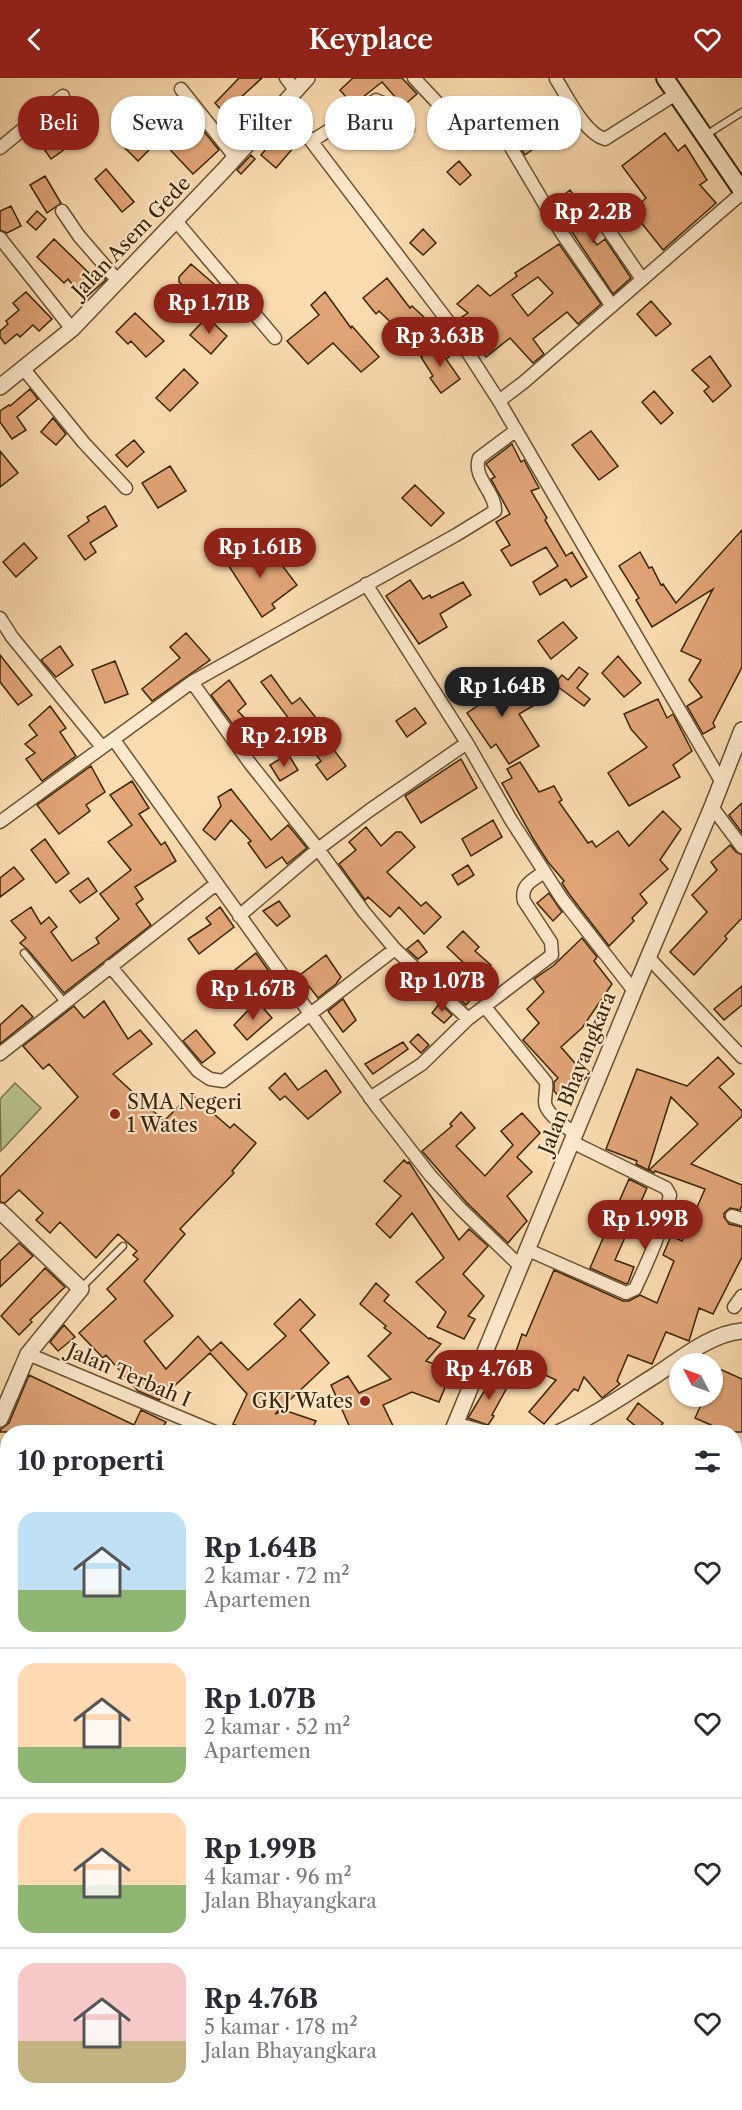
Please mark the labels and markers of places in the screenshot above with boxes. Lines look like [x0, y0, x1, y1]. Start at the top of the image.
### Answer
pin: Rp 2.2B [538, 193, 648, 244]
pin: Rp 1.71B [147, 284, 271, 335]
pin: Rp 3.63B [378, 317, 502, 368]
pin: Rp 1.61B [198, 528, 322, 579]
pin: Rp 1.64B [440, 667, 564, 718]
pin: Rp 2.19B [222, 717, 346, 768]
pin: Rp 1.07B [380, 962, 504, 1013]
pin: Rp 1.67B [191, 970, 315, 1021]
place label: SMA Negeri 1 Wates [127, 1090, 242, 1137]
marker: SMA Negeri 1 Wates [108, 1107, 122, 1121]
pin: Rp 1.99B [583, 1200, 707, 1251]
pin: Rp 4.76B [427, 1350, 551, 1401]
place label: GKJ Wates [252, 1389, 353, 1413]
marker: GKJ Wates [358, 1394, 372, 1408]

